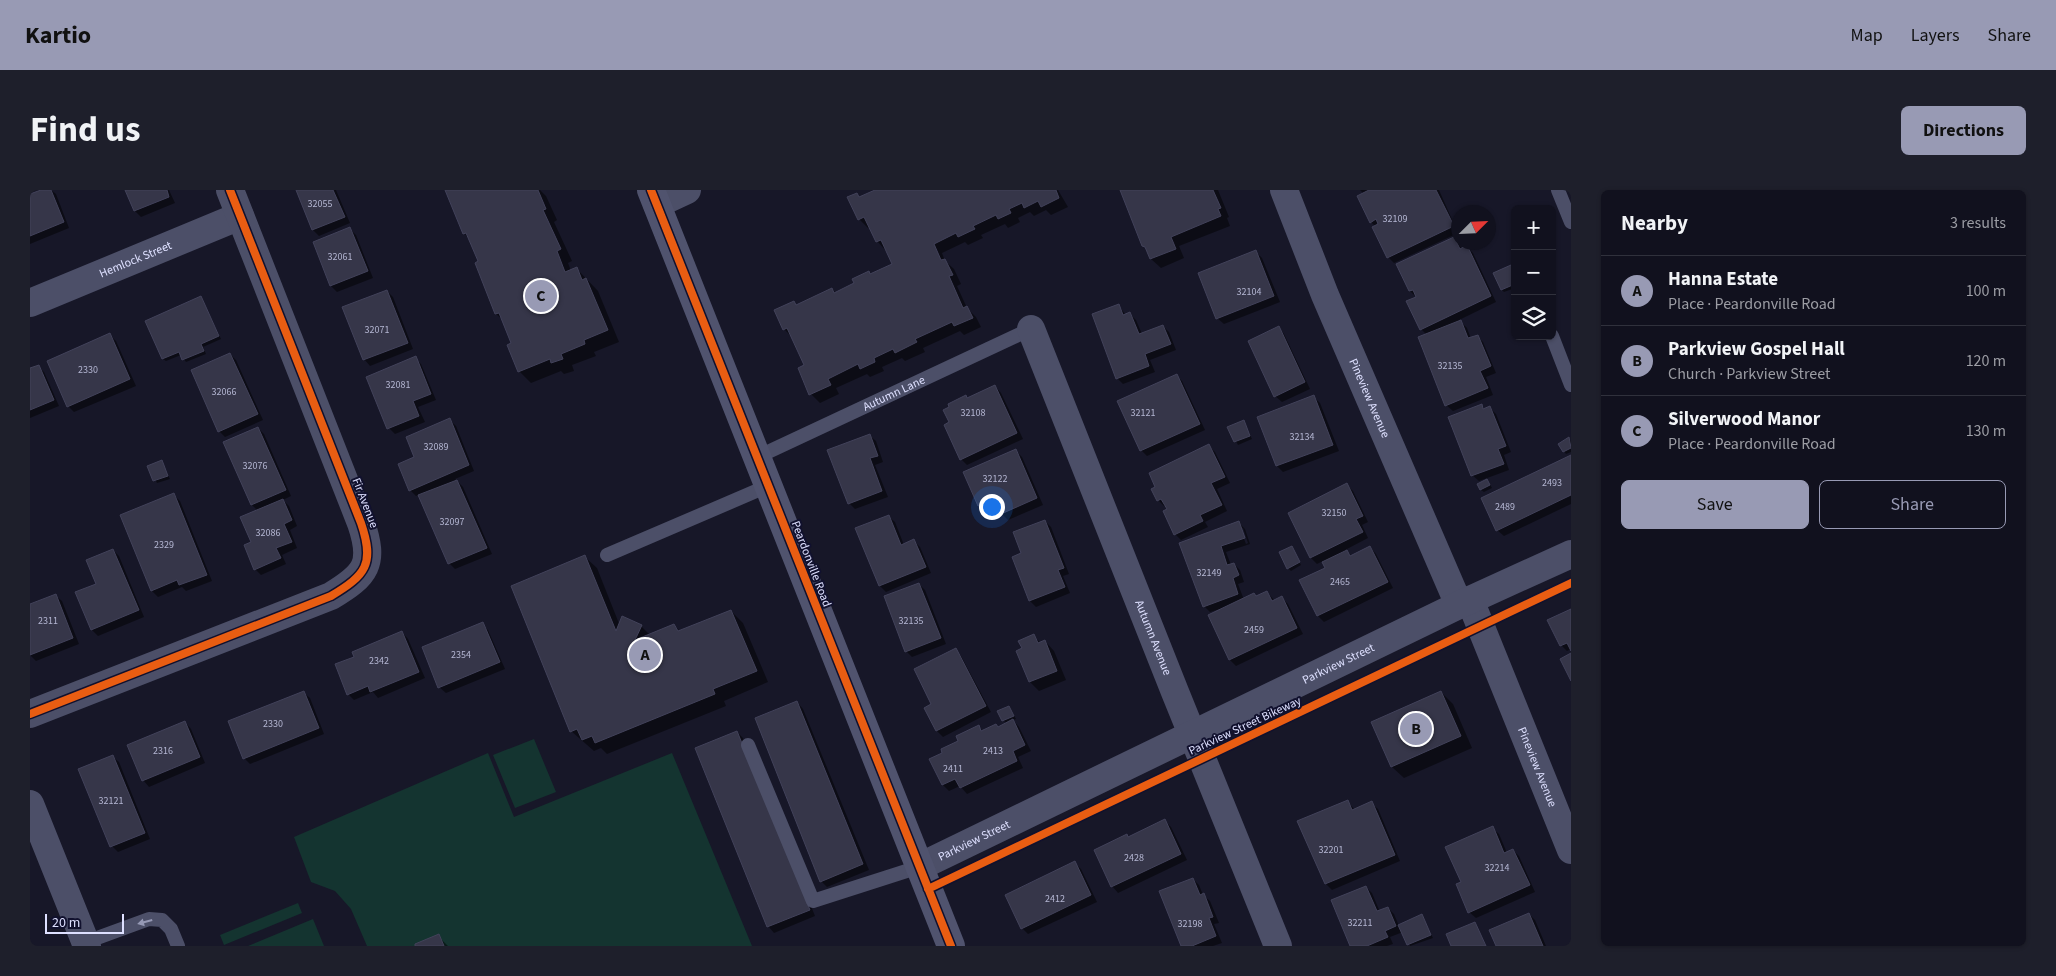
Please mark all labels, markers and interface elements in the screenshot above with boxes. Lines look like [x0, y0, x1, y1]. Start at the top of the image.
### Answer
text: Kartio [25, 18, 91, 53]
text: Map [1851, 23, 1883, 48]
text: Layers [1911, 23, 1960, 48]
text: Share [1988, 23, 2031, 48]
text: Find us [30, 105, 140, 155]
button: Directions [1901, 106, 2026, 155]
house number: 32055 [308, 197, 332, 211]
north arrow [1451, 205, 1496, 250]
map controls [1511, 205, 1556, 340]
button: + [1511, 205, 1556, 250]
text: Nearby [1621, 208, 1688, 238]
house number: 32109 [1383, 212, 1407, 226]
text: 3 results [1950, 212, 2006, 234]
street label: Hemlock Street [96, 237, 174, 282]
house number: 32061 [328, 250, 352, 264]
button: − [1511, 250, 1556, 295]
text: Hanna Estate [1668, 266, 1778, 293]
pin: C [525, 277, 557, 315]
text: A [1632, 280, 1642, 302]
text: 100 m [1966, 280, 2006, 302]
house number: 32104 [1237, 285, 1261, 299]
text: Place · Peardonville Road [1668, 293, 1836, 315]
button: layers [1511, 295, 1556, 340]
house number: 32071 [365, 323, 389, 337]
text: Parkview Gospel Hall [1668, 336, 1845, 363]
text: B [1632, 350, 1642, 372]
text: 120 m [1966, 350, 2006, 372]
street label: Pineview Avenue [1345, 356, 1394, 440]
house number: 32135 [1438, 359, 1462, 373]
house number: 2330 [78, 363, 98, 377]
text: Church · Parkview Street [1668, 363, 1830, 385]
street label: Autumn Lane [860, 371, 928, 415]
house number: 32081 [386, 378, 410, 392]
house number: 32066 [212, 385, 236, 399]
house number: 32108 [961, 406, 985, 420]
house number: 32121 [1131, 406, 1155, 420]
text: Silverwood Manor [1668, 406, 1820, 433]
text: C [1632, 420, 1642, 442]
text: 130 m [1966, 420, 2006, 442]
house number: 32134 [1290, 430, 1314, 444]
text: Place · Peardonville Road [1668, 433, 1836, 455]
house number: 32089 [424, 440, 448, 454]
house number: 32076 [243, 459, 267, 473]
house number: 32122 [983, 472, 1007, 486]
street label: Fir Avenue [348, 475, 382, 531]
house number: 2493 [1542, 476, 1562, 490]
button: Save [1621, 480, 1809, 529]
button: Share [1819, 480, 2006, 529]
your location [979, 494, 1005, 520]
house number: 2489 [1495, 500, 1515, 514]
house number: 32150 [1322, 506, 1346, 520]
house number: 32097 [440, 515, 464, 529]
street label: Peardonville Road [787, 519, 835, 609]
house number: 32086 [256, 526, 280, 540]
house number: 2329 [154, 538, 174, 552]
house number: 32149 [1197, 566, 1221, 580]
house number: 2465 [1330, 575, 1350, 589]
street label: Autumn Avenue [1131, 598, 1176, 678]
house number: 2311 [38, 614, 58, 628]
house number: 32135 [899, 614, 923, 628]
house number: 2459 [1244, 623, 1264, 637]
pin: A [629, 636, 661, 674]
street label: Parkview Street [1299, 639, 1377, 688]
house number: 2354 [451, 648, 471, 662]
house number: 2342 [369, 654, 389, 668]
street label: Parkview Street Bikeway [1186, 692, 1304, 760]
pin: B [1400, 710, 1432, 748]
house number: 2330 [263, 717, 283, 731]
street label: Pineview Avenue [1514, 724, 1561, 810]
house number: 2316 [153, 744, 173, 758]
house number: 2413 [983, 744, 1003, 758]
house number: 2411 [943, 762, 963, 776]
house number: 32121 [99, 794, 123, 808]
street label: Parkview Street [935, 816, 1013, 865]
house number: 32201 [1319, 843, 1343, 857]
house number: 2428 [1124, 851, 1144, 865]
house number: 32214 [1485, 861, 1509, 875]
house number: 2412 [1045, 892, 1065, 906]
scale bar [45, 911, 124, 934]
text: 20 m [52, 913, 80, 933]
house number: 32211 [1348, 916, 1372, 930]
house number: 32198 [1178, 917, 1202, 931]
one-way arrow [137, 918, 152, 926]

